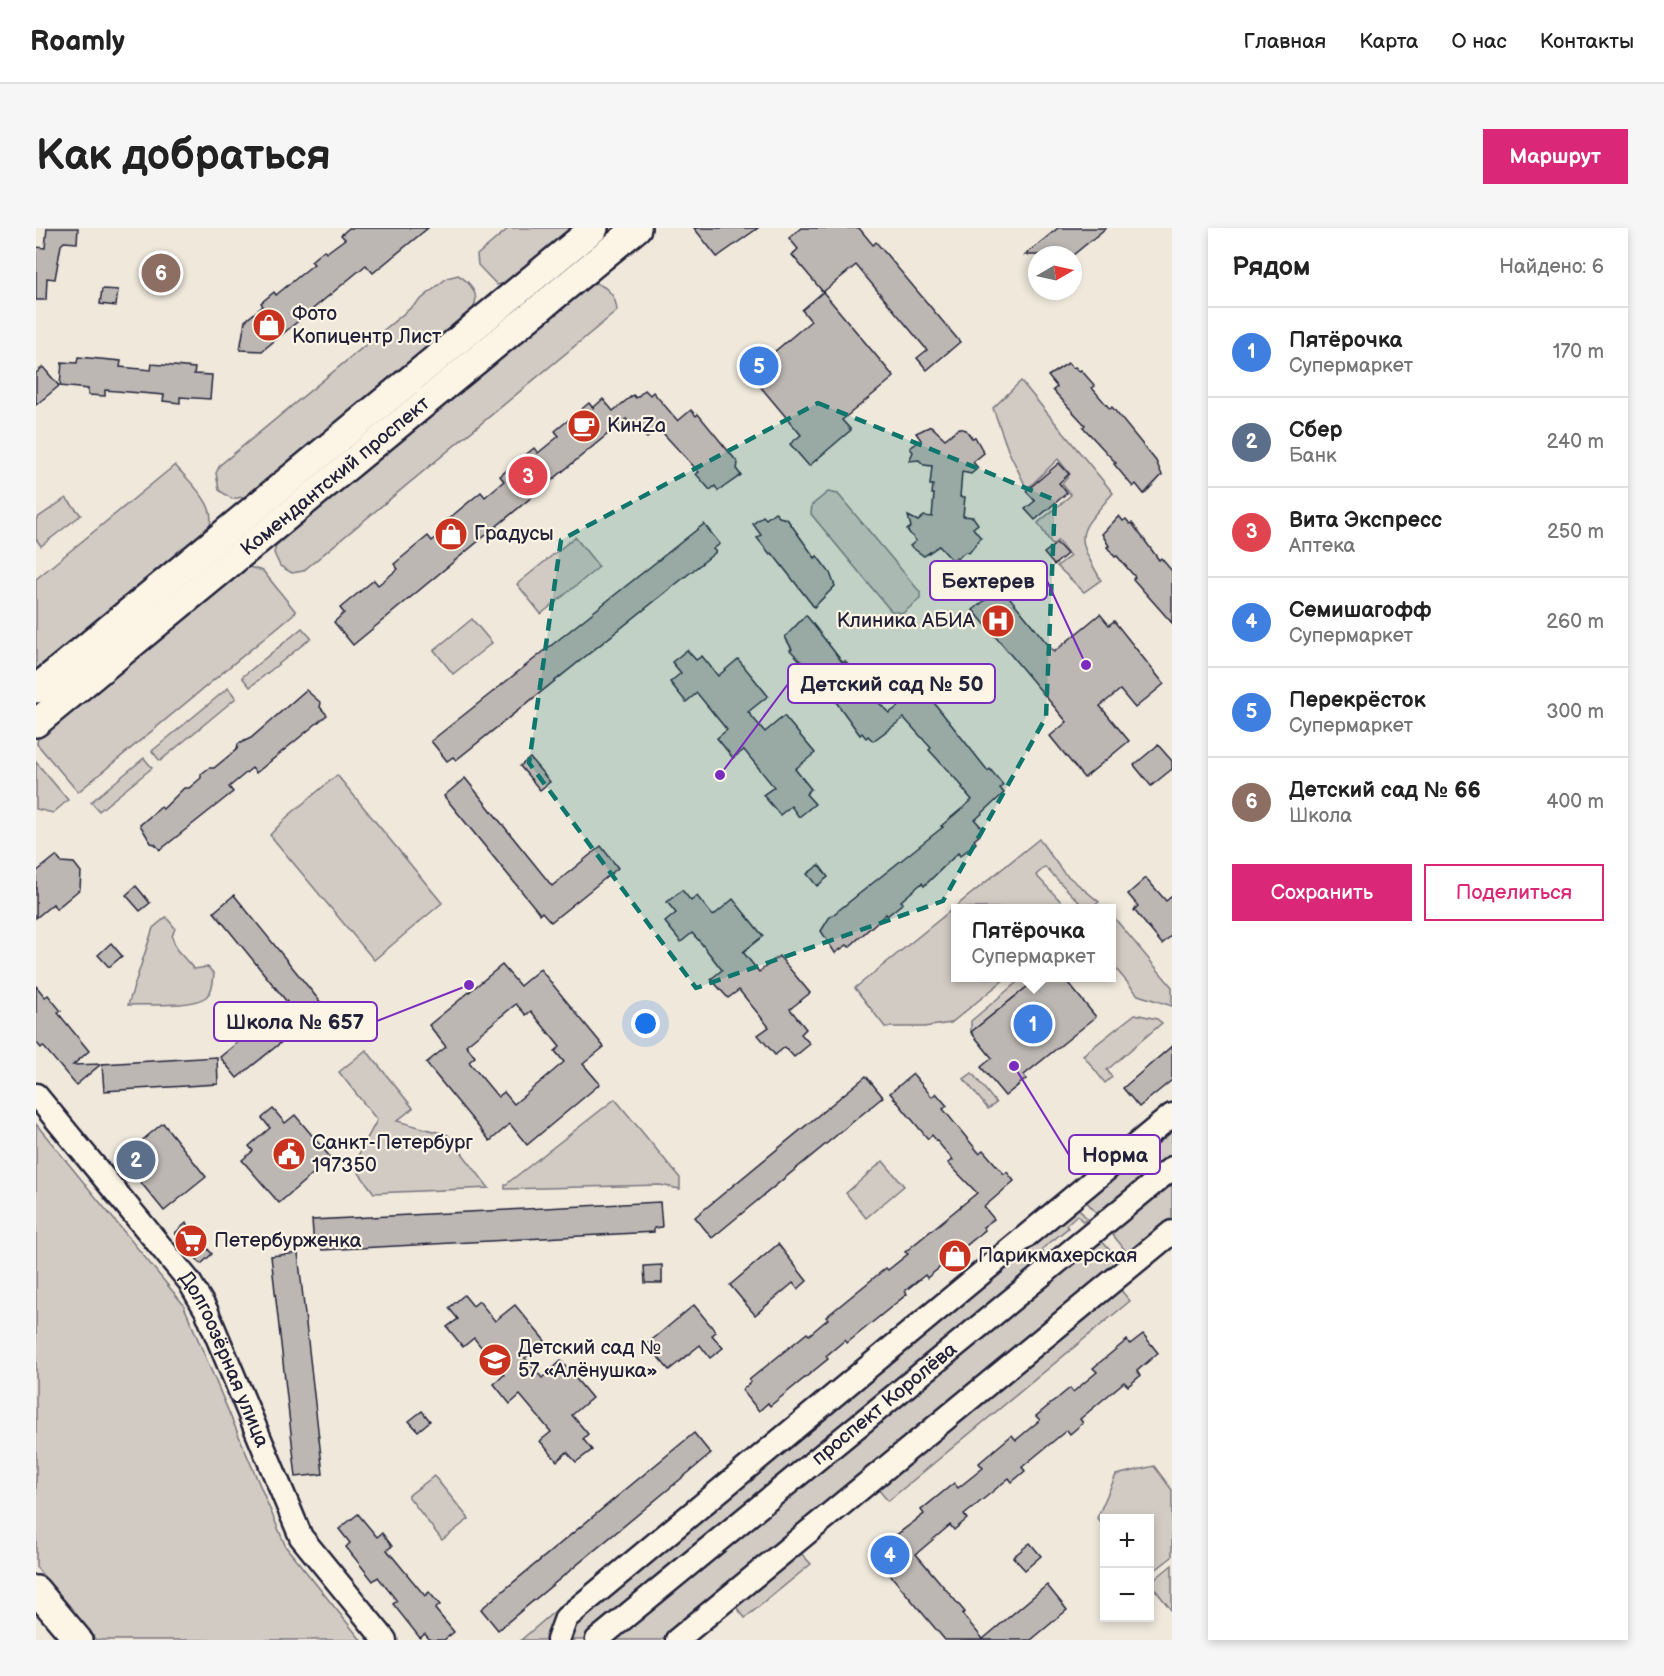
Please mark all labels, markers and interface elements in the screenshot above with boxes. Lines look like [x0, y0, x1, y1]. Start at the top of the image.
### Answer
text: Roamly [30, 25, 125, 58]
text: Главная [1243, 29, 1326, 54]
text: Карта [1359, 29, 1418, 54]
text: О нас [1451, 29, 1507, 54]
text: Контакты [1540, 29, 1634, 54]
button: Маршрут [1483, 129, 1628, 184]
text: Как добраться [36, 131, 331, 182]
north arrow [1028, 246, 1082, 300]
pin: 6 [142, 250, 180, 296]
text: Рядом [1232, 252, 1310, 283]
text: Найдено: 6 [1499, 255, 1604, 279]
place label: Фото Копицентр Лист [292, 302, 442, 349]
shop icon: Фото Копицентр Лист [251, 307, 287, 343]
text: Пятёрочка [1289, 327, 1402, 354]
text: 1 [1247, 340, 1256, 364]
text: 170 m [1553, 340, 1604, 364]
pin: 5 [740, 344, 778, 388]
text: Супермаркет [1289, 354, 1413, 378]
street label: Комендантский проспект [236, 391, 435, 561]
cafe icon: КинZa [566, 408, 602, 444]
place label: КинZa [607, 414, 666, 438]
text: Сбер [1289, 417, 1342, 444]
text: 2 [1246, 430, 1257, 454]
text: 240 m [1547, 430, 1604, 454]
text: Банк [1289, 444, 1337, 468]
pin: 3 [508, 454, 548, 498]
text: Вита Экспресс [1289, 507, 1442, 534]
shop icon: Градусы [433, 516, 469, 552]
text: 3 [1246, 520, 1257, 544]
text: 250 m [1547, 520, 1604, 544]
place label: Градусы [474, 522, 554, 546]
text: Аптека [1289, 534, 1355, 558]
callout: Бехтерев [930, 561, 1047, 600]
text: Бехтерев [941, 569, 1035, 594]
text: Семишагофф [1289, 597, 1432, 624]
hospital icon: Клиника АБИА [980, 603, 1016, 639]
place label: Клиника АБИА [837, 609, 976, 633]
text: 4 [1246, 610, 1257, 634]
text: 260 m [1546, 610, 1604, 634]
text: Супермаркет [1289, 624, 1413, 648]
callout: Детский сад № 50 [788, 664, 995, 703]
text: Детский сад № 50 [801, 672, 983, 697]
text: Перекрёсток [1289, 687, 1426, 714]
text: 5 [1246, 700, 1257, 724]
text: 300 m [1546, 700, 1604, 724]
text: Супермаркет [1289, 714, 1413, 738]
text: Детский сад № 66 [1289, 777, 1481, 804]
text: 6 [1245, 790, 1258, 814]
text: 400 m [1546, 790, 1604, 814]
text: Школа [1289, 804, 1352, 828]
button: Сохранить [1232, 864, 1412, 921]
button: Поделиться [1424, 864, 1604, 921]
popup [951, 904, 1116, 982]
text: Пятёрочка [971, 918, 1085, 945]
text: Супермаркет [971, 945, 1096, 969]
callout: Школа № 657 [214, 1002, 377, 1041]
pin: 1 [1014, 1002, 1052, 1046]
your location [631, 1009, 660, 1038]
text: Школа № 657 [226, 1010, 365, 1035]
place label: Санкт-Петербург 197350 [312, 1131, 473, 1178]
callout: Норма [1069, 1135, 1160, 1174]
public building icon: Санкт-Петербург 197350 [271, 1136, 307, 1172]
pin: 2 [116, 1138, 156, 1182]
text: Норма [1082, 1143, 1149, 1168]
supermarket icon: Петербурженка [173, 1223, 209, 1259]
place label: Петербурженка [214, 1229, 362, 1253]
shop icon: Парикмахерская [937, 1238, 973, 1274]
place label: Парикмахерская [978, 1244, 1137, 1268]
street label: Долгоозёрная улица [174, 1266, 274, 1451]
place label: Детский сад № 57 «Алёнушка» [518, 1336, 661, 1383]
street label: проспект Королёва [807, 1337, 962, 1471]
school or university icon: Детский сад № 57 «Алёнушка» [477, 1342, 513, 1378]
map controls [1100, 1514, 1154, 1622]
button: + [1100, 1514, 1154, 1568]
pin: 4 [870, 1532, 910, 1578]
button: − [1100, 1568, 1154, 1622]

